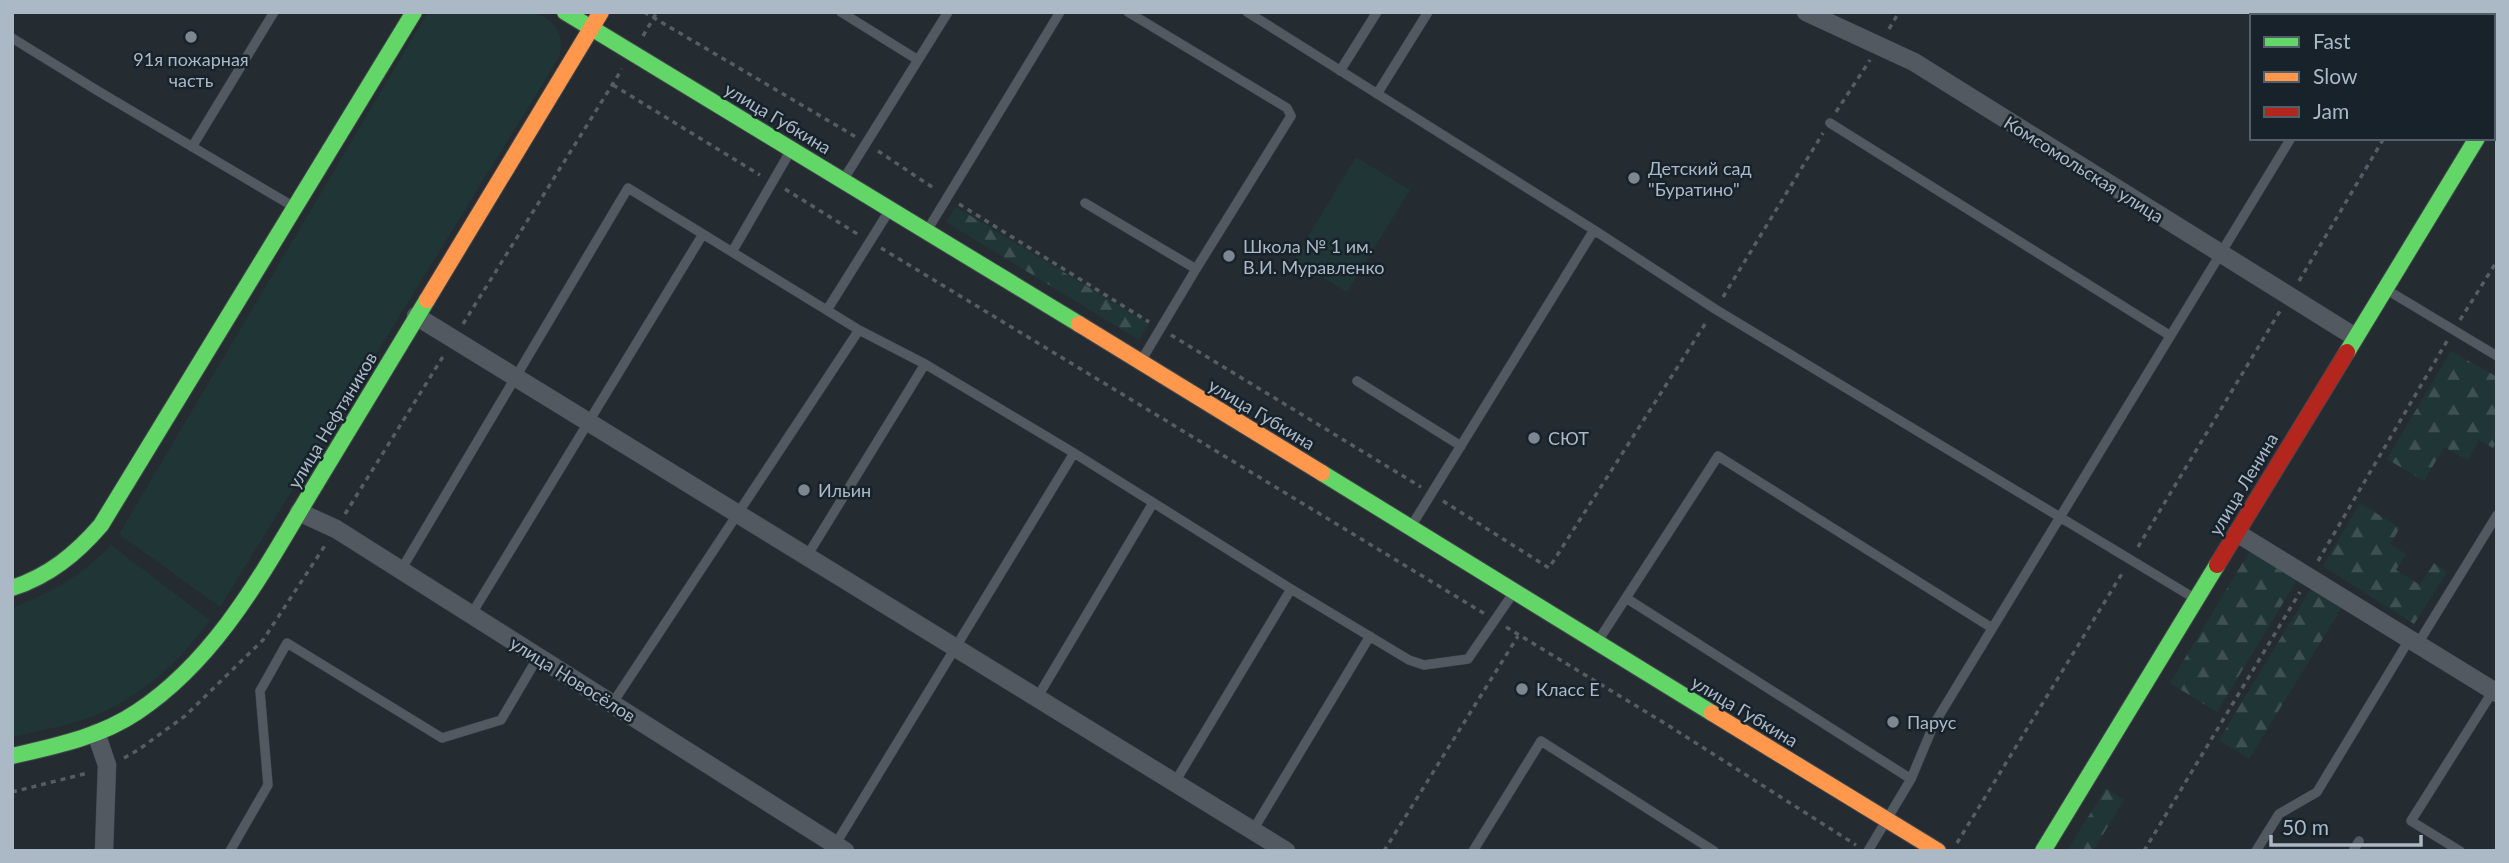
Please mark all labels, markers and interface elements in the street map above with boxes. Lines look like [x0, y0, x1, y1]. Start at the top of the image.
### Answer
legend [2250, 14, 2495, 140]
text: Fast [2313, 28, 2351, 53]
marker: 91я пожарная часть [183, 29, 199, 45]
place label: 91я пожарная часть [133, 48, 249, 91]
text: Slow [2313, 63, 2358, 88]
street label: улица Губкина [721, 78, 835, 158]
text: Jam [2313, 98, 2349, 123]
street label: Комсомольская улица [2000, 111, 2168, 227]
place label: Детский сад "Буратино" [1648, 157, 1752, 200]
marker: Детский сад "Буратино" [1626, 170, 1642, 186]
place label: Школа № 1 им. В.И. Муравленко [1243, 235, 1385, 278]
marker: Школа № 1 им. В.И. Муравленко [1221, 248, 1237, 264]
street label: улица Нефтяников [283, 348, 381, 492]
street label: улица Губкина [1205, 374, 1319, 454]
place label: СЮТ [1548, 427, 1589, 449]
street label: улица Ленина [2204, 429, 2282, 539]
marker: СЮТ [1526, 430, 1542, 446]
place label: Ильин [818, 479, 871, 501]
marker: Ильин [796, 482, 812, 498]
street label: улица Новосёлов [506, 631, 640, 727]
street label: улица Губкина [1688, 671, 1802, 751]
place label: Класс Е [1536, 678, 1600, 700]
marker: Класс Е [1514, 681, 1530, 697]
place label: Парус [1907, 711, 1957, 733]
marker: Парус [1885, 714, 1901, 730]
scale bar [2271, 804, 2422, 848]
text: 50 m [2282, 814, 2329, 839]

